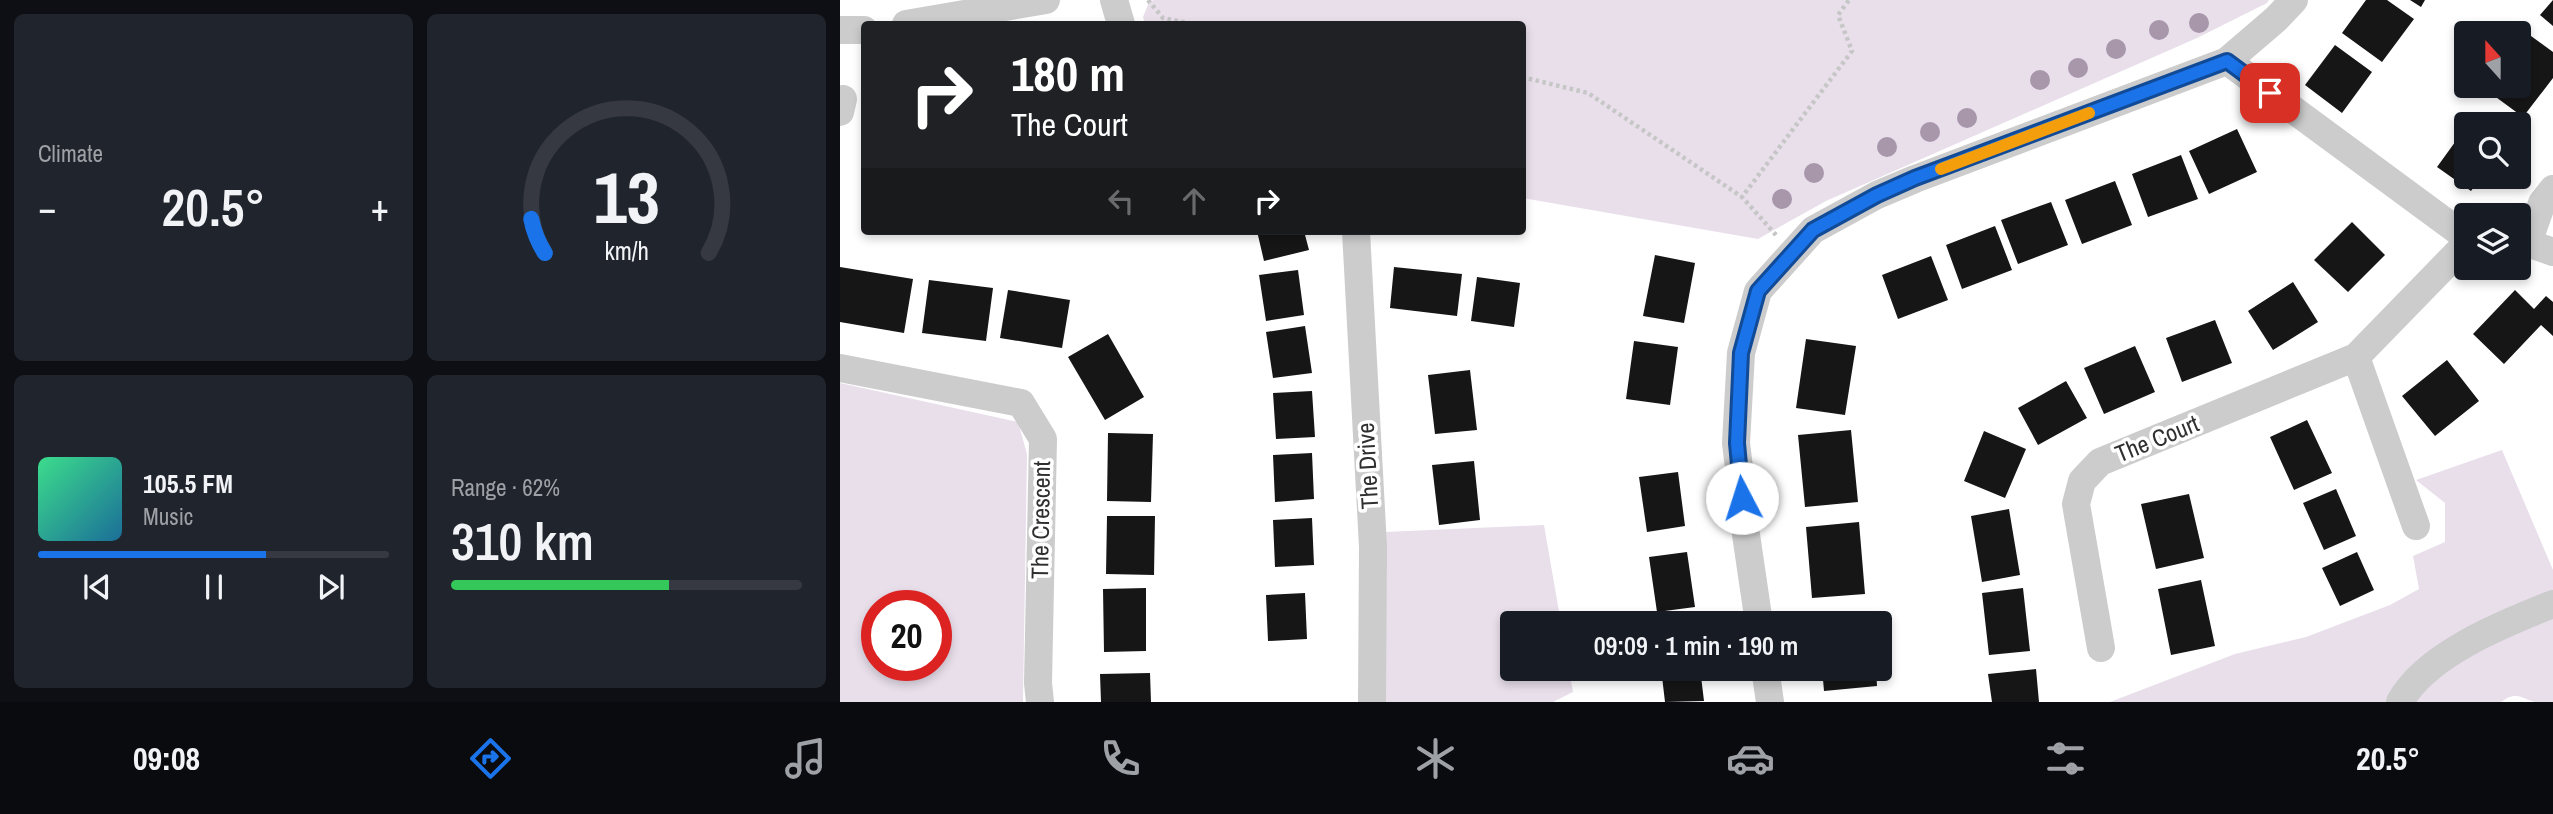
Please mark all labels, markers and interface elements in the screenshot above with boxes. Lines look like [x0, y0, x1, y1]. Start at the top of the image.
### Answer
north arrow [2454, 21, 2530, 98]
map controls [2454, 21, 2531, 280]
text: 180 m [1011, 40, 1125, 106]
icon: right [896, 49, 987, 140]
pin [2240, 63, 2300, 123]
icon: arrive [2251, 74, 2289, 112]
text: The Court [1011, 103, 1128, 146]
button: search [2454, 112, 2531, 189]
text: Climate [38, 138, 103, 169]
text: 13 [593, 149, 660, 247]
text: 20.5° [162, 172, 265, 242]
text: − [38, 182, 56, 233]
text: + [371, 182, 389, 233]
icon: left [1102, 182, 1140, 220]
icon: ahead [1175, 182, 1213, 220]
icon: right [1248, 182, 1286, 220]
button: layers [2454, 203, 2531, 280]
text: km/h [604, 234, 649, 268]
street label: The Court [2110, 407, 2204, 469]
street label: The Drive [1349, 422, 1385, 510]
street label: The Crescent [1023, 460, 1057, 579]
position arrow [1705, 461, 1779, 535]
text: 105.5 FM [143, 466, 233, 501]
text: Range · 62% [451, 472, 560, 503]
text: Music [143, 501, 193, 532]
text: 310 km [451, 506, 594, 576]
icon: previous [78, 568, 116, 606]
icon: pause [195, 568, 233, 606]
icon: next [312, 568, 350, 606]
speed limit sign: 20 [861, 590, 952, 681]
text: 09:09 · 1 min · 190 m [1594, 628, 1798, 663]
icon: directions [466, 734, 515, 783]
icon: music [781, 734, 830, 783]
icon: phone [1096, 734, 1145, 783]
icon: climate [1411, 734, 1460, 783]
icon: car [1726, 734, 1775, 783]
icon: filters [2041, 734, 2090, 783]
text: 09:08 [133, 737, 200, 780]
text: 20.5° [2356, 737, 2420, 780]

